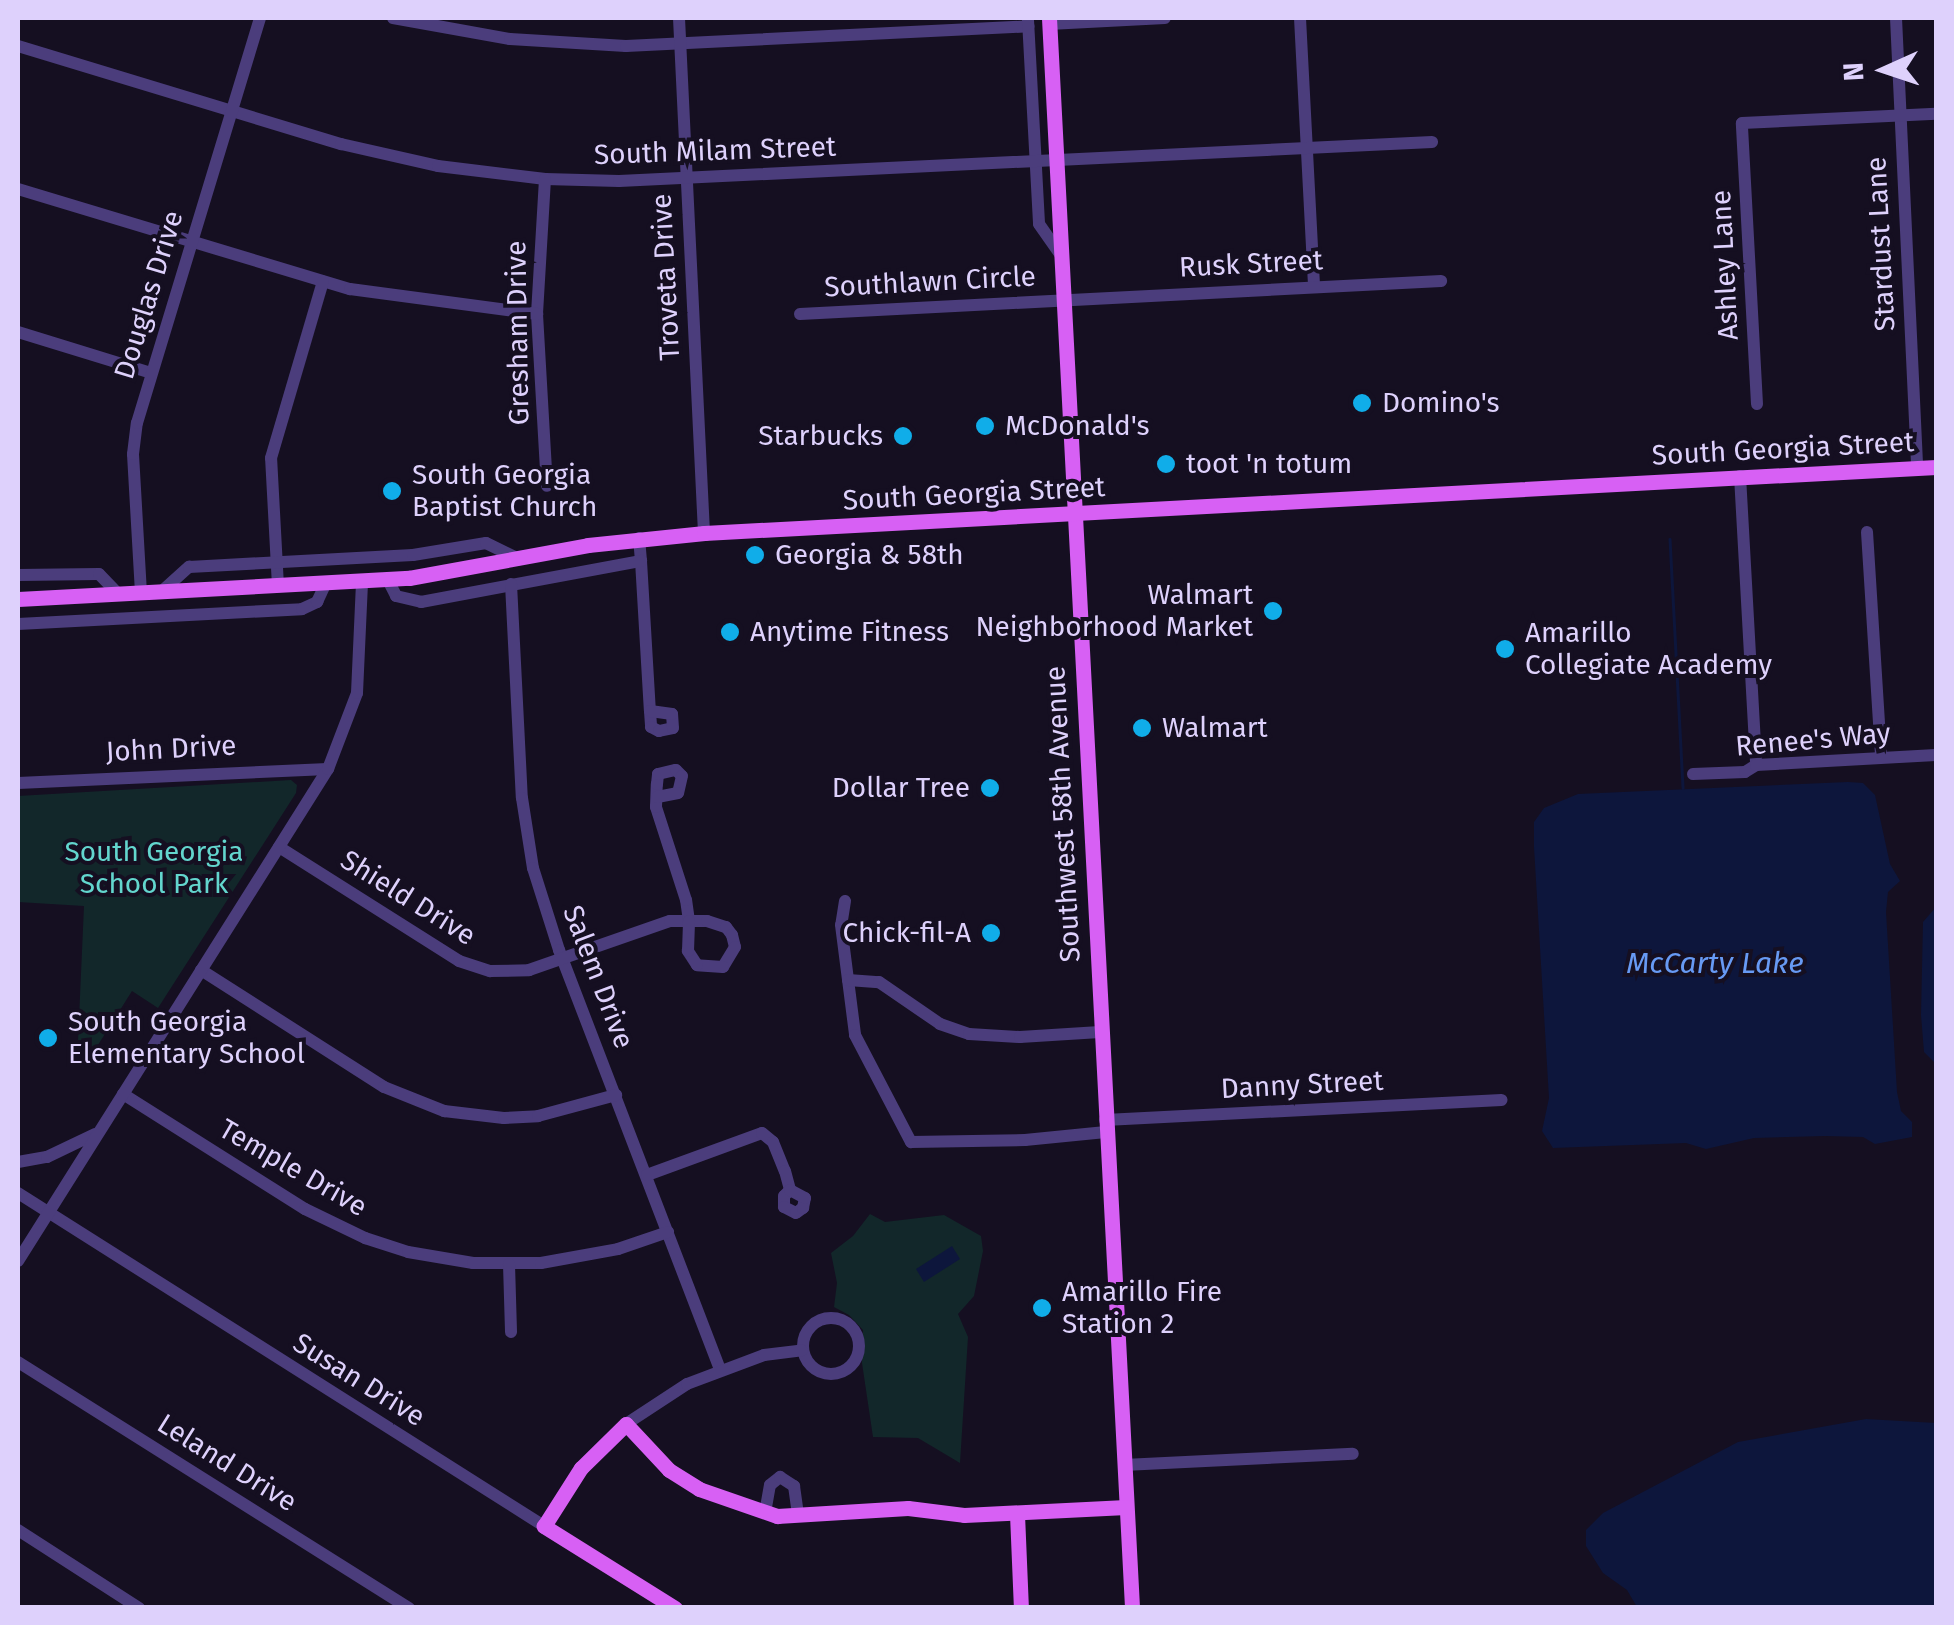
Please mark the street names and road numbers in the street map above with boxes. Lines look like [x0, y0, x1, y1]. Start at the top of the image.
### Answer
street label: South Milam Street [593, 130, 837, 172]
street label: Stardust Lane [1860, 156, 1902, 332]
street label: Ashley Lane [1704, 189, 1746, 341]
street label: Troveta Drive [645, 193, 687, 361]
street label: Douglas Drive [107, 207, 191, 383]
street label: Gresham Drive [500, 240, 536, 426]
street label: Rusk Street [1178, 243, 1324, 285]
street label: Southlawn Circle [823, 260, 1037, 304]
street label: South Georgia Street [1651, 425, 1915, 473]
street label: South Georgia Street [842, 470, 1106, 518]
street label: Southwest 58th Avenue [1038, 665, 1088, 963]
street label: Renee's Way [1734, 716, 1892, 764]
street label: John Drive [105, 729, 237, 769]
street label: Shield Drive [334, 843, 482, 953]
street label: Salem Drive [555, 901, 641, 1053]
street label: Danny Street [1220, 1064, 1384, 1106]
street label: Temple Drive [213, 1112, 373, 1224]
street label: Susan Drive [287, 1326, 431, 1434]
street label: Leland Drive [151, 1407, 303, 1519]

